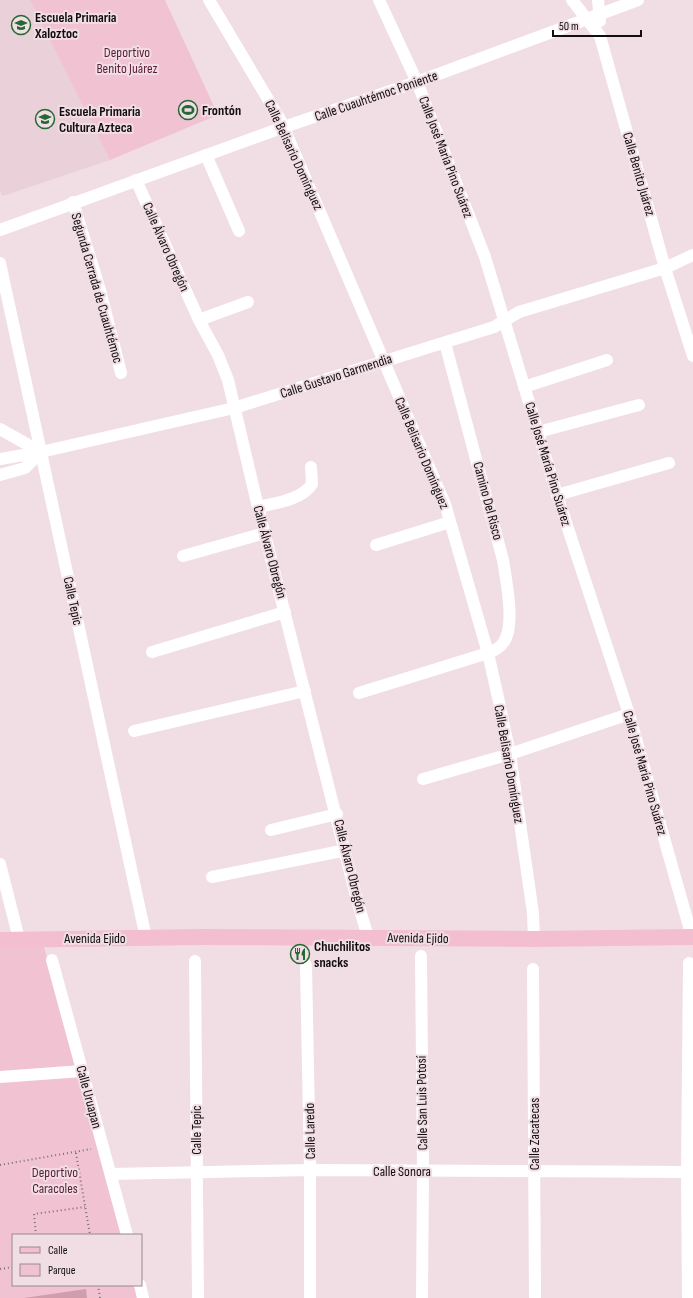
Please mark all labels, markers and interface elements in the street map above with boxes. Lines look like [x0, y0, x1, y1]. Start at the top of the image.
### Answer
place label: Escuela Primaria Xaloztoc [34, 9, 117, 42]
scale bar [553, 12, 641, 38]
school or university icon: Escuela Primaria Xaloztoc [10, 14, 32, 36]
text: 50 m [559, 19, 579, 34]
park label: Deportivo Benito Juárez [96, 44, 158, 77]
street label: Calle Cuauhtémoc Poniente [312, 67, 440, 125]
street label: Calle José María Pino Suárez [415, 94, 477, 220]
street label: Calle Belisario Domínguez [261, 97, 327, 213]
sports icon: Frontón [177, 99, 199, 121]
place label: Frontón [202, 102, 241, 119]
place label: Escuela Primaria Cultura Azteca [59, 103, 141, 136]
school or university icon: Escuela Primaria Cultura Azteca [34, 108, 56, 130]
street label: Calle Benito Juárez [619, 130, 659, 218]
street label: Calle Álvaro Obregón [139, 200, 193, 294]
street label: Segunda Cerrada de Cuauhtémoc [67, 211, 127, 365]
street label: Calle Gustavo Garmendia [278, 350, 394, 402]
street label: Calle Belisario Domínguez [391, 395, 453, 511]
street label: Calle José María Pino Suárez [521, 400, 575, 528]
street label: Camino Del Risco [469, 460, 507, 542]
street label: Calle Álvaro Obregón [249, 504, 291, 600]
street label: Calle Tepic [60, 575, 86, 627]
street label: Calle Belisario Domínguez [490, 704, 528, 824]
street label: Calle José María Pino Suárez [619, 709, 671, 837]
street label: Calle Álvaro Obregón [330, 818, 370, 914]
street label: Avenida Ejido [386, 929, 449, 947]
street label: Avenida Ejido [63, 930, 126, 947]
place label: Chuchilitos snacks [314, 938, 370, 971]
restaurant icon: Chuchilitos snacks [289, 943, 311, 965]
street label: Calle San Luis Potosí [413, 1055, 431, 1151]
street label: Calle Uruapan [72, 1064, 106, 1130]
street label: Calle Zacatecas [526, 1098, 543, 1170]
street label: Calle Laredo [301, 1102, 319, 1159]
street label: Calle Tepic [188, 1105, 205, 1155]
street label: Calle Sonora [373, 1163, 431, 1180]
park label: Deportivo Caracoles [32, 1164, 78, 1197]
legend [12, 1234, 142, 1286]
text: Calle [48, 1243, 68, 1258]
text: Parque [48, 1263, 76, 1278]

